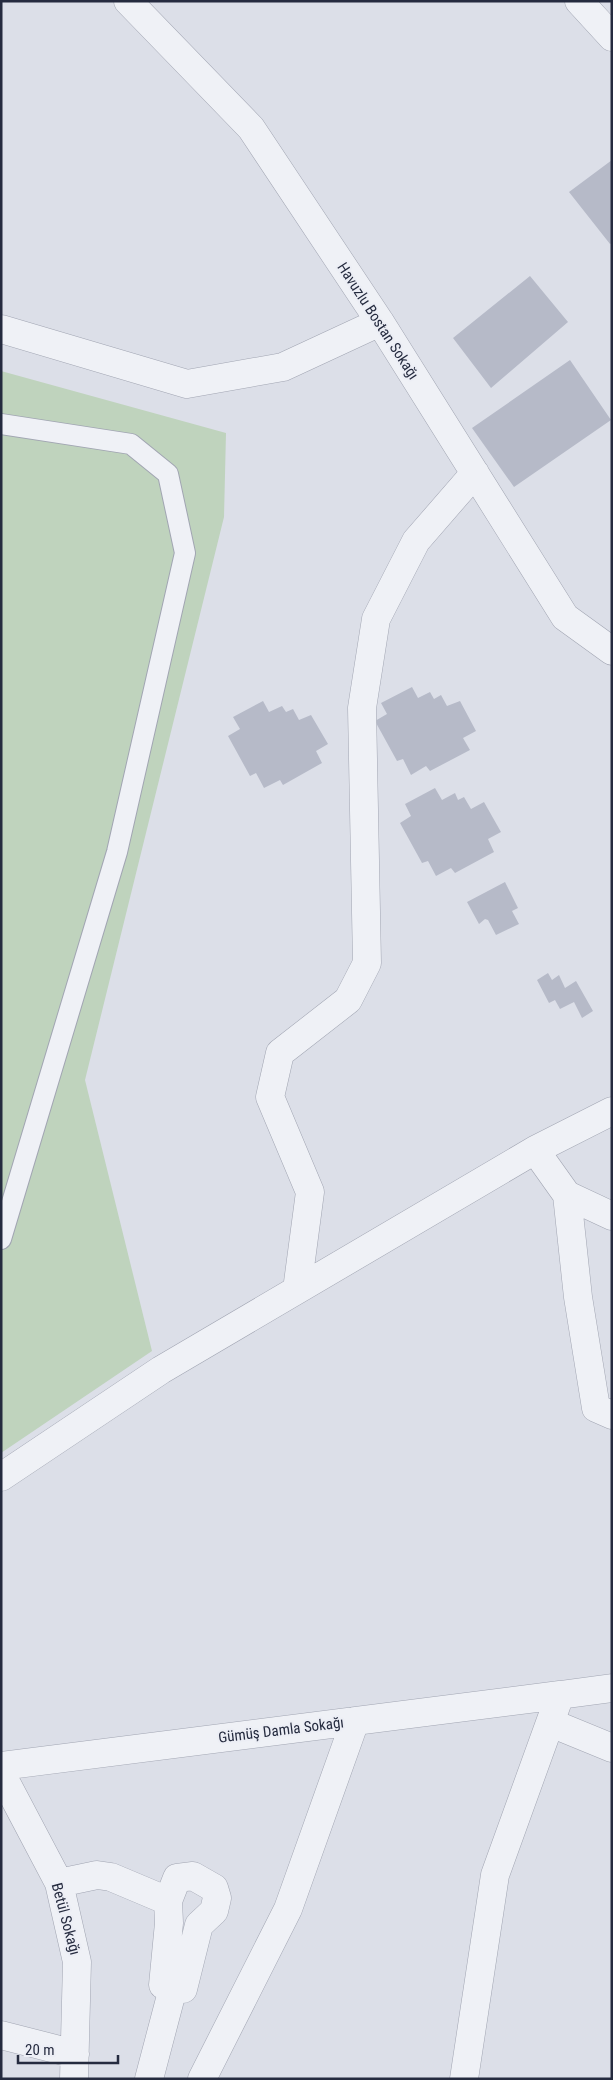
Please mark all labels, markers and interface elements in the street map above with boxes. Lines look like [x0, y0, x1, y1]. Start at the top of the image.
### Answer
street label: Havuzlu Bostan Sokağı [333, 259, 423, 383]
street label: Gümüş Damla Sokağı [217, 1713, 345, 1747]
street label: Betül Sokağı [48, 1881, 84, 1957]
scale bar [18, 2032, 118, 2064]
text: 20 m [25, 2041, 55, 2059]

